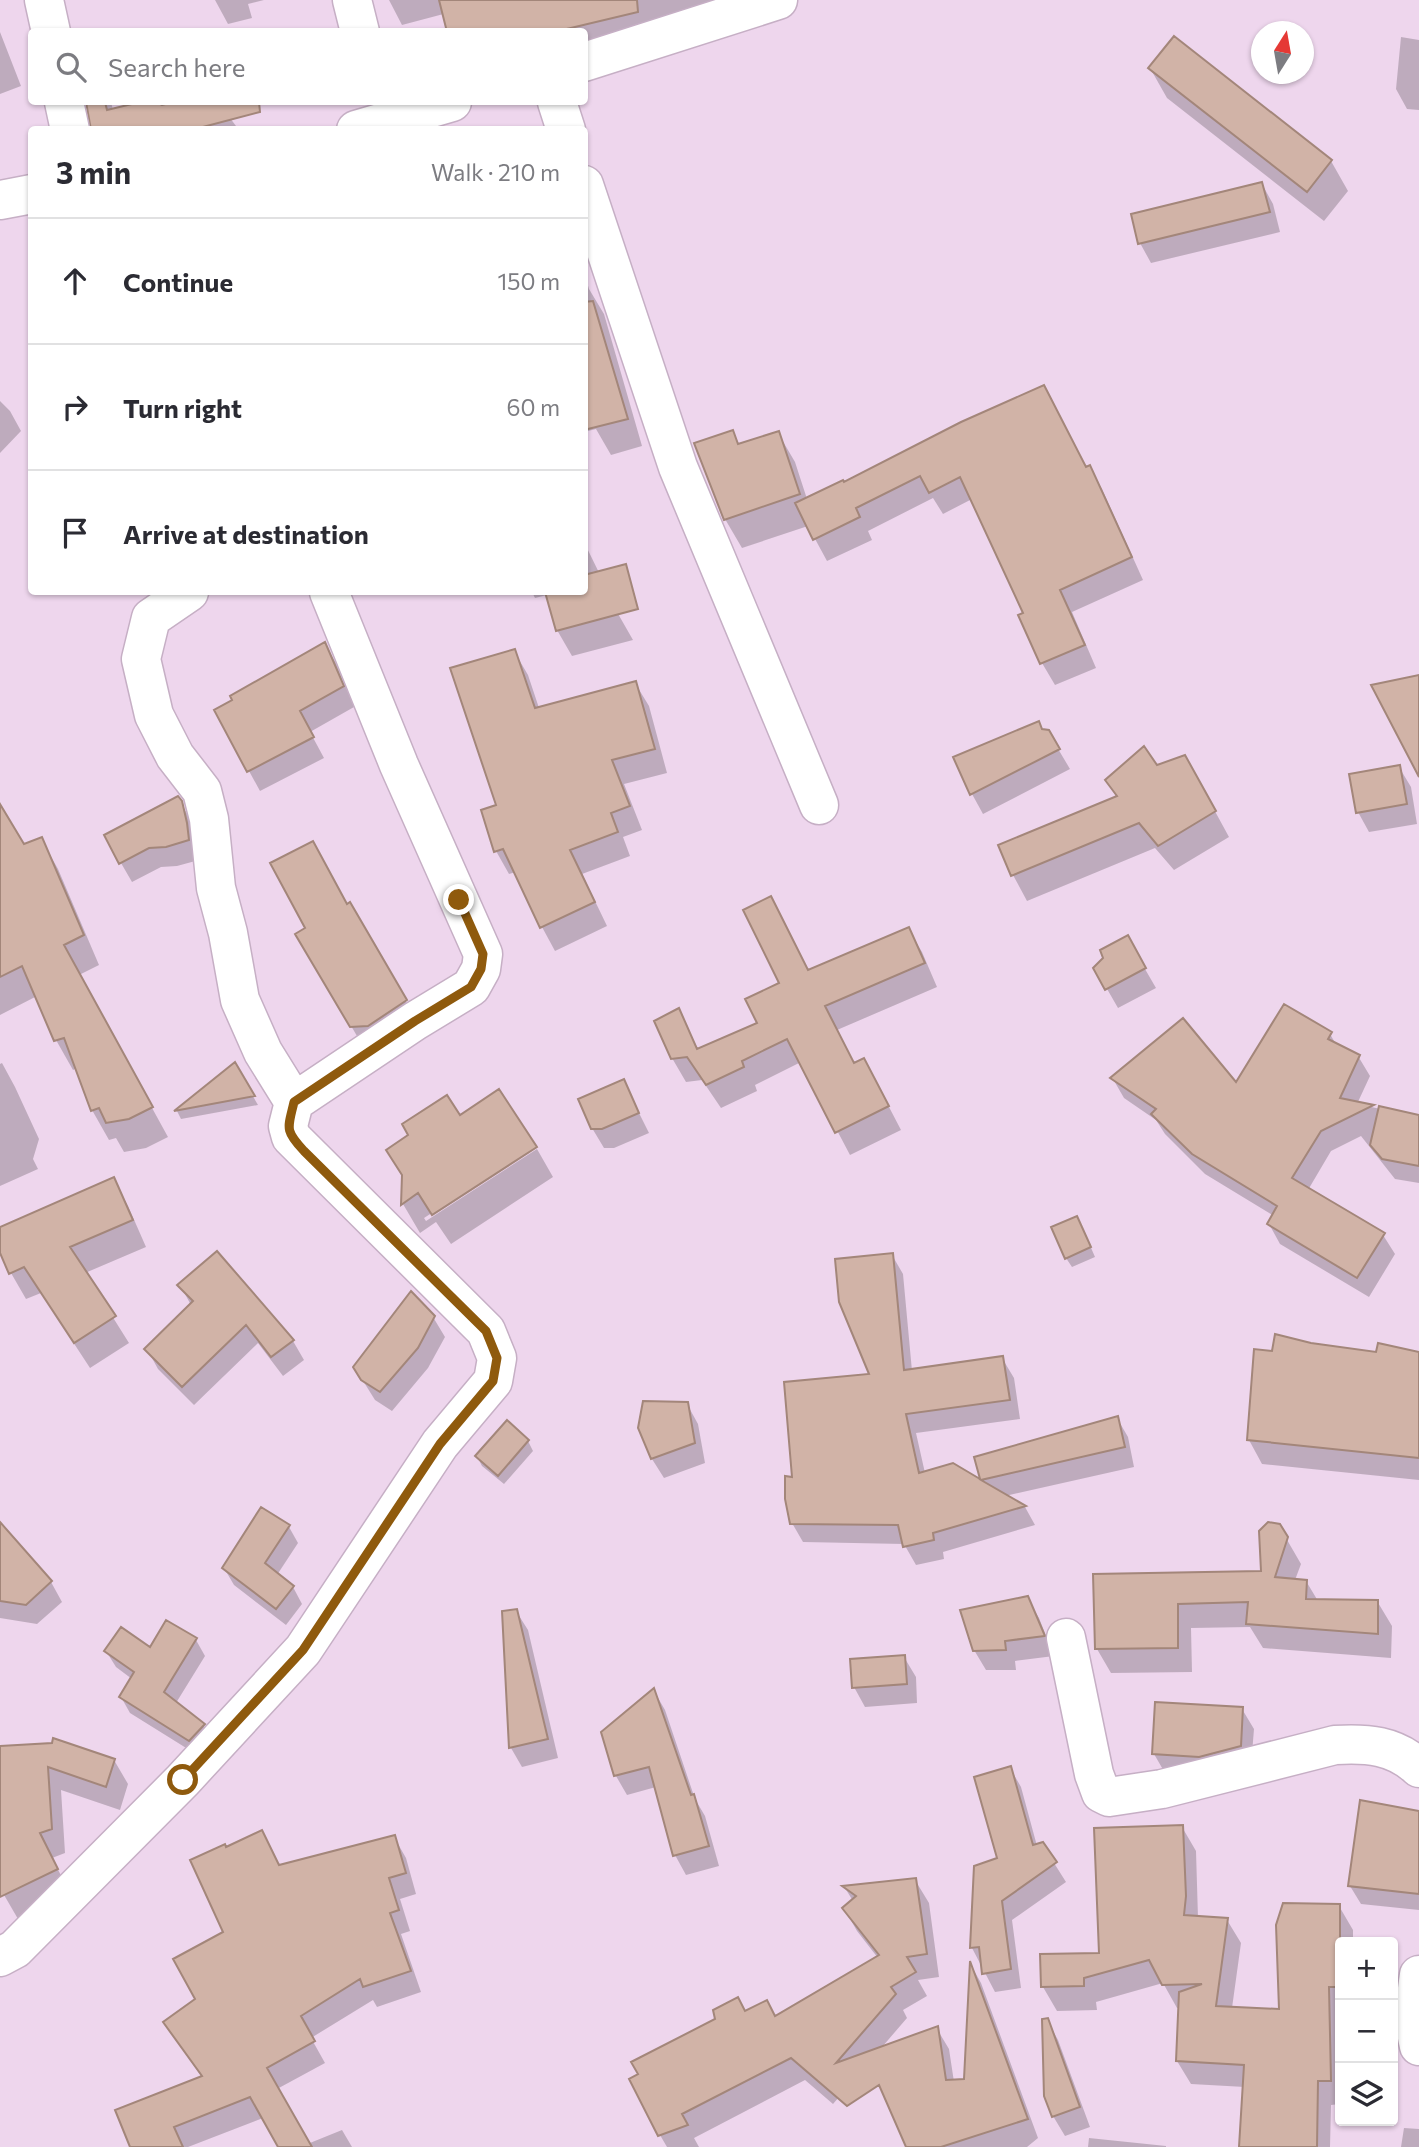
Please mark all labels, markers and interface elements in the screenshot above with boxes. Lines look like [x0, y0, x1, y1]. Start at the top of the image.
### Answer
north arrow [1251, 21, 1314, 84]
search box [28, 28, 588, 105]
icon: search [52, 48, 90, 86]
text: Search here [108, 51, 246, 82]
text: 3 min [56, 153, 131, 190]
text: Walk · 210 m [431, 158, 560, 186]
icon: ahead [56, 262, 94, 300]
text: Continue [123, 266, 233, 297]
text: 150 m [497, 267, 560, 295]
icon: right [56, 388, 94, 426]
text: Turn right [123, 392, 242, 423]
text: 60 m [507, 393, 560, 421]
icon: arrive [56, 514, 94, 552]
text: Arrive at destination [123, 518, 369, 549]
route end [443, 884, 474, 915]
route start [167, 1764, 198, 1795]
map controls [1335, 1937, 1398, 2126]
button: + [1335, 1937, 1398, 2000]
button: − [1335, 2000, 1398, 2063]
button: layers [1335, 2063, 1398, 2126]

